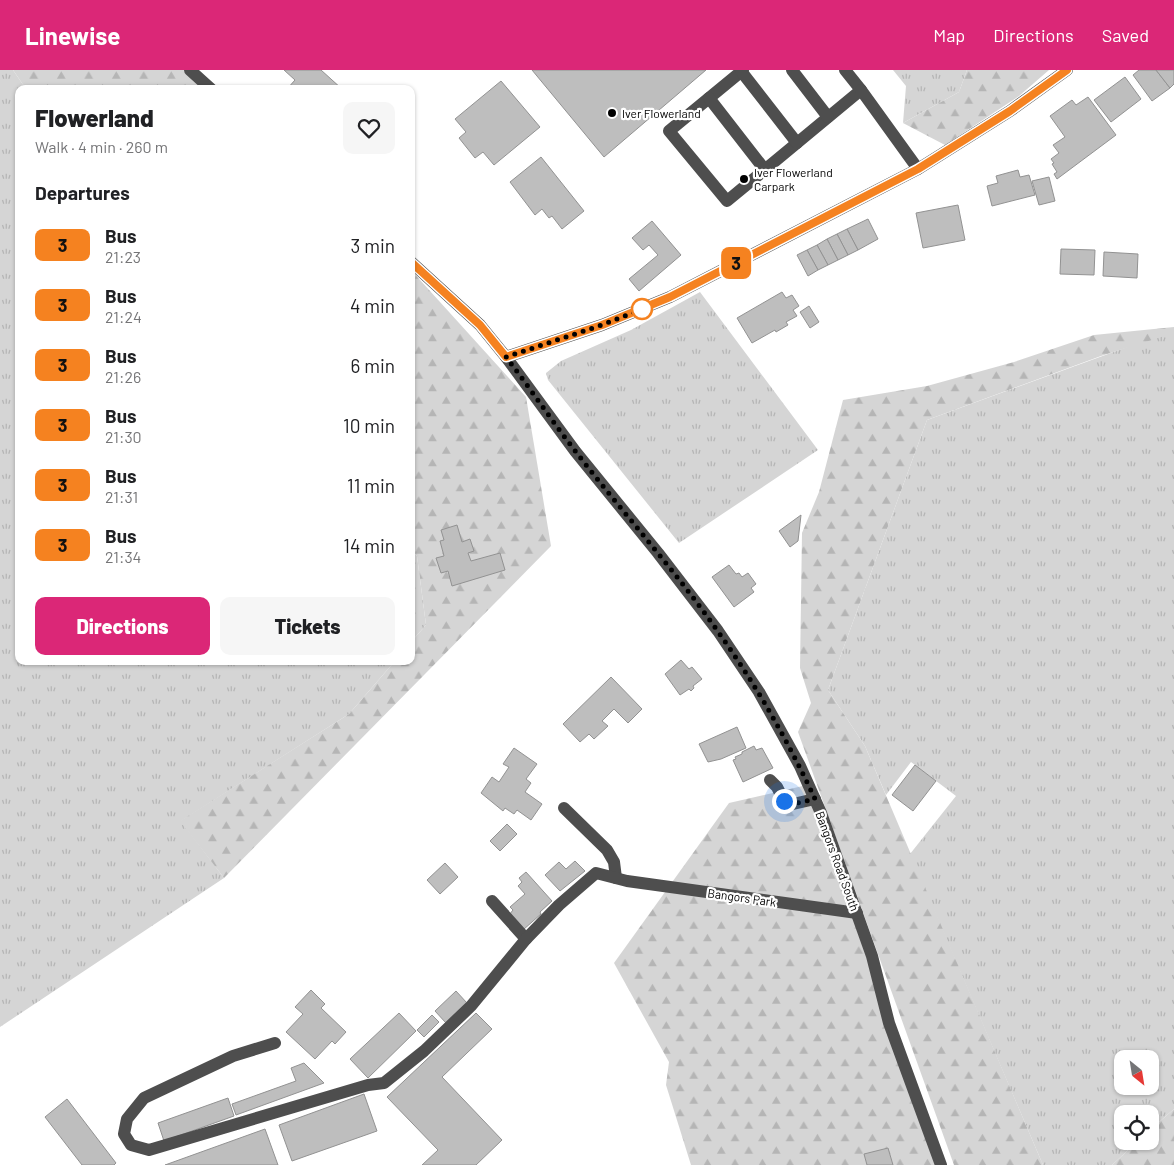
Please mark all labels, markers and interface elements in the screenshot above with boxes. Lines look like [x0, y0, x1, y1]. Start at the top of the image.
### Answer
text: Linewise [25, 21, 120, 50]
text: Map [933, 24, 965, 46]
text: Directions [993, 24, 1074, 46]
text: Saved [1102, 24, 1149, 46]
button: heart [343, 102, 395, 154]
text: Flowerland [35, 103, 154, 132]
place label: Iver Flowerland [622, 106, 701, 120]
marker: Iver Flowerland [606, 107, 618, 119]
text: Walk · 4 min · 260 m [35, 137, 168, 156]
place label: Iver Flowerland Carpark [754, 165, 833, 193]
marker: Iver Flowerland Carpark [738, 173, 750, 185]
text: Departures [35, 181, 130, 204]
text: Bus [105, 224, 137, 247]
text: 3 [58, 234, 67, 256]
text: 3 min [351, 234, 395, 257]
text: 21:23 [105, 247, 141, 266]
line badge: 3 [720, 247, 752, 279]
text: 3 [731, 252, 741, 274]
text: Bus [105, 284, 137, 307]
text: 3 [58, 294, 67, 316]
text: 4 min [350, 294, 395, 317]
unlabelled marker [631, 298, 653, 320]
text: 21:24 [105, 307, 142, 326]
text: Bus [105, 344, 137, 367]
text: 3 [58, 354, 67, 376]
text: 6 min [351, 354, 395, 377]
text: 21:26 [105, 367, 141, 386]
text: Bus [105, 404, 137, 427]
text: 3 [58, 414, 67, 436]
text: 10 min [343, 414, 395, 437]
text: 21:30 [105, 427, 142, 446]
text: Bus [105, 464, 137, 487]
text: 3 [58, 474, 67, 496]
text: 11 min [347, 474, 395, 497]
text: 21:31 [105, 487, 138, 506]
text: Bus [105, 524, 137, 547]
text: 3 [58, 534, 67, 556]
text: 14 min [343, 534, 395, 557]
text: 21:34 [105, 547, 141, 566]
button: Directions [35, 597, 210, 655]
button: Tickets [220, 597, 395, 655]
your location [772, 789, 797, 814]
street label: Bangors Road South [813, 809, 863, 913]
street label: Bangors Park [707, 885, 777, 909]
north arrow [1114, 1050, 1159, 1095]
map controls [1114, 1050, 1159, 1150]
button: locate [1114, 1105, 1159, 1150]

